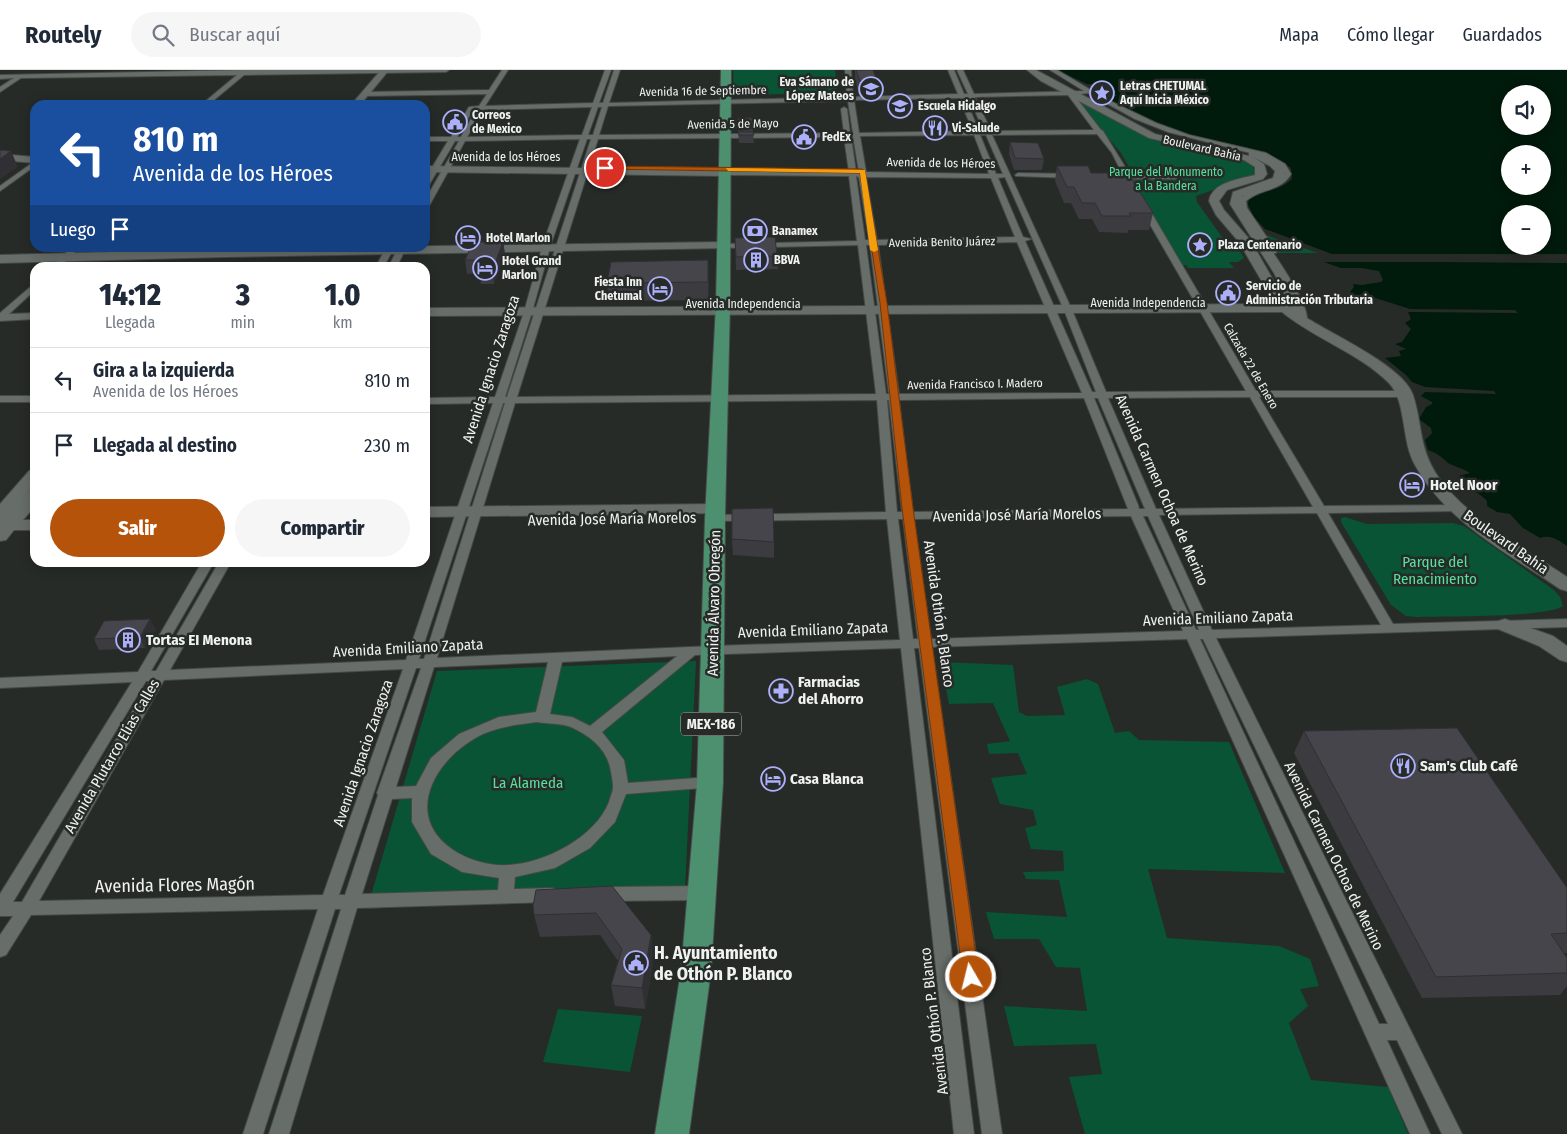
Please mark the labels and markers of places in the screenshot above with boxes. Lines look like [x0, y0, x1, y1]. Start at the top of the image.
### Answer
place label: Eva Sámano de López Mateos [780, 75, 855, 103]
school or university icon: Eva Sámano de López Mateos [858, 76, 884, 102]
place label: Letras CHETUMAL Aquí Inicia México [1119, 79, 1210, 107]
place icon: Letras CHETUMAL Aquí Inicia México [1089, 80, 1115, 106]
school or university icon: Escuela Hidalgo [887, 93, 913, 119]
place label: Escuela Hidalgo [918, 99, 997, 113]
place label: Correos de Mexico [472, 108, 522, 136]
public building icon: Correos de Mexico [442, 109, 468, 135]
restaurant icon: Vi-Salude [922, 115, 948, 141]
place label: Vi-Salude [951, 121, 1000, 135]
public building icon: FedEx [791, 124, 817, 150]
place label: FedEx [822, 130, 851, 144]
pin [584, 147, 626, 189]
bank icon: Banamex [742, 218, 768, 244]
place label: Banamex [772, 224, 818, 238]
hotel icon: Hotel Marlon [455, 225, 481, 251]
place label: Hotel Marlon [486, 231, 550, 245]
place icon: Plaza Centenario [1187, 232, 1213, 258]
place label: Plaza Centenario [1218, 238, 1302, 252]
building icon: BBVA [743, 247, 769, 273]
place label: BBVA [774, 253, 800, 267]
place label: Hotel Grand Marlon [502, 254, 561, 282]
hotel icon: Hotel Grand Marlon [472, 255, 498, 281]
place label: Fiesta Inn Chetumal [594, 275, 643, 303]
hotel icon: Fiesta Inn Chetumal [647, 276, 673, 302]
place label: Servicio de Administración Tributaria [1245, 279, 1373, 307]
public building icon: Servicio de Administración Tributaria [1215, 280, 1241, 306]
hotel icon: Hotel Noor [1399, 472, 1425, 498]
place label: Hotel Noor [1430, 476, 1498, 494]
building icon: Tortas EI Menona [115, 627, 141, 653]
place label: Tortas EI Menona [146, 631, 253, 649]
place label: Farmacias del Ahorro [798, 673, 864, 708]
pharmacy icon: Farmacias del Ahorro [768, 678, 794, 704]
restaurant icon: Sam's Club Café [1390, 753, 1416, 779]
place label: Sam's Club Café [1420, 757, 1518, 775]
hotel icon: Casa Blanca [760, 766, 786, 792]
place label: Casa Blanca [790, 770, 864, 788]
place label: H. Ayuntamiento de Othón P. Blanco [654, 942, 793, 985]
public building icon: H. Ayuntamiento de Othón P. Blanco [623, 950, 649, 976]

